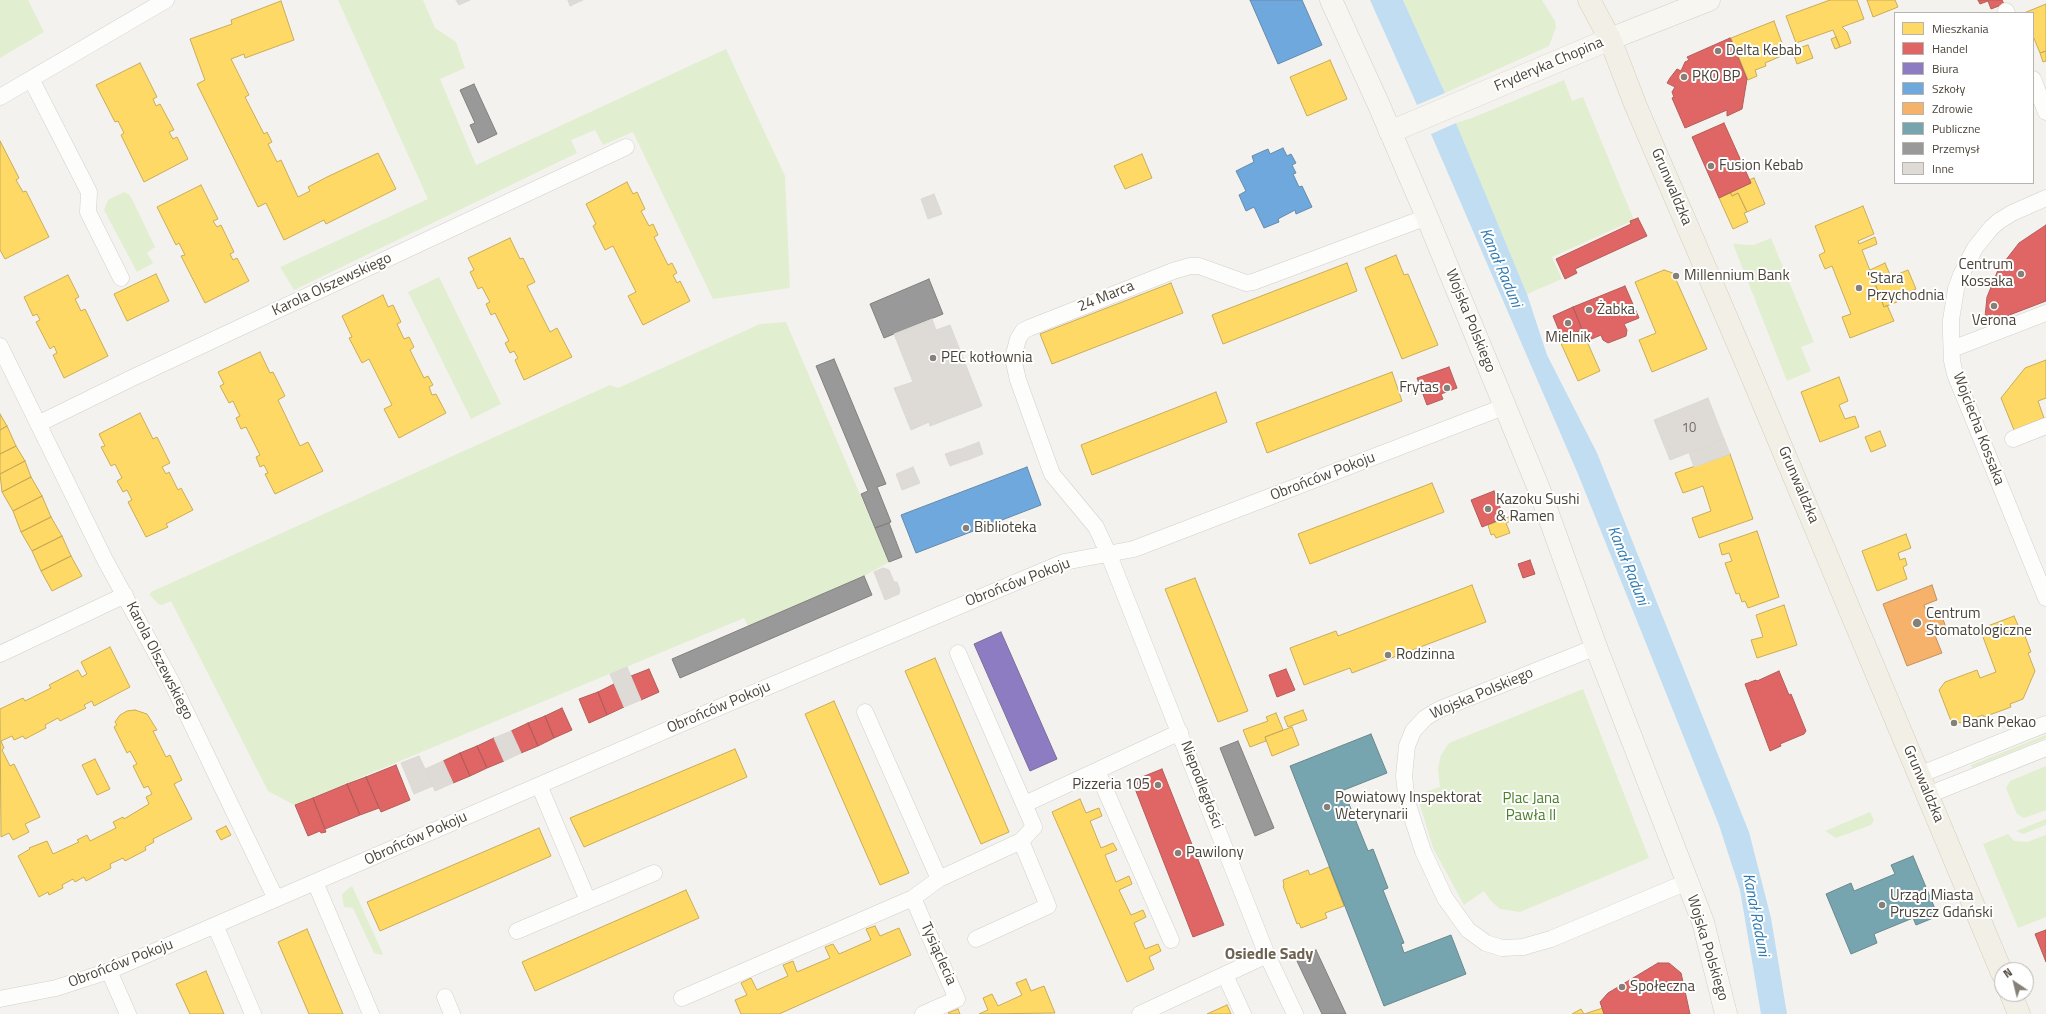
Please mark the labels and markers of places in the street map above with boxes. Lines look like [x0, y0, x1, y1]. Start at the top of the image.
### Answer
place label: Delta Kebab [1726, 42, 1802, 60]
marker: Delta Kebab [1713, 46, 1723, 56]
place label: PKO BP [1692, 68, 1741, 86]
marker: PKO BP [1679, 72, 1689, 82]
place label: Fusion Kebab [1719, 157, 1803, 175]
marker: Fusion Kebab [1706, 161, 1716, 171]
place label: Centrum Kossaka [1958, 256, 2013, 291]
place label: Millennium Bank [1684, 267, 1790, 285]
marker: Centrum Kossaka [2016, 269, 2026, 279]
place label: 'Stara Przychodnia [1867, 270, 1944, 305]
marker: Millennium Bank [1671, 271, 1681, 281]
marker: 'Stara Przychodnia [1854, 283, 1864, 293]
place label: Żabka [1597, 301, 1635, 319]
marker: Verona [1989, 301, 1999, 311]
marker: Żabka [1584, 305, 1594, 315]
place label: Verona [1972, 312, 2016, 330]
marker: Mielnik [1563, 318, 1573, 328]
place label: Mielnik [1545, 329, 1591, 347]
place label: PEC kotłownia [941, 349, 1032, 367]
marker: PEC kotłownia [928, 353, 938, 363]
place label: Frytas [1399, 379, 1439, 397]
marker: Frytas [1442, 383, 1452, 393]
place label: Kazoku Sushi & Ramen [1496, 491, 1580, 526]
marker: Kazoku Sushi & Ramen [1483, 504, 1493, 514]
place label: Biblioteka [974, 519, 1037, 537]
marker: Biblioteka [961, 523, 971, 533]
place label: Centrum Stomatologiczne [1926, 605, 2032, 640]
marker: Centrum Stomatologiczne [1911, 617, 1923, 629]
place label: Rodzinna [1396, 646, 1455, 664]
marker: Rodzinna [1383, 650, 1393, 660]
place label: Bank Pekao [1962, 714, 2036, 732]
marker: Bank Pekao [1949, 718, 1959, 728]
place label: Pizzeria 105 [1072, 776, 1150, 794]
marker: Pizzeria 105 [1153, 780, 1163, 790]
place label: Powiatowy Inspektorat Weterynarii [1335, 789, 1482, 824]
marker: Powiatowy Inspektorat Weterynarii [1322, 802, 1332, 812]
place label: Pawilony [1186, 844, 1244, 862]
marker: Pawilony [1173, 848, 1183, 858]
place label: Urząd Miasta Pruszcz Gdański [1890, 887, 1993, 922]
marker: Urząd Miasta Pruszcz Gdański [1877, 900, 1887, 910]
place label: Społeczna [1630, 978, 1695, 996]
marker: Społeczna [1617, 982, 1627, 992]

